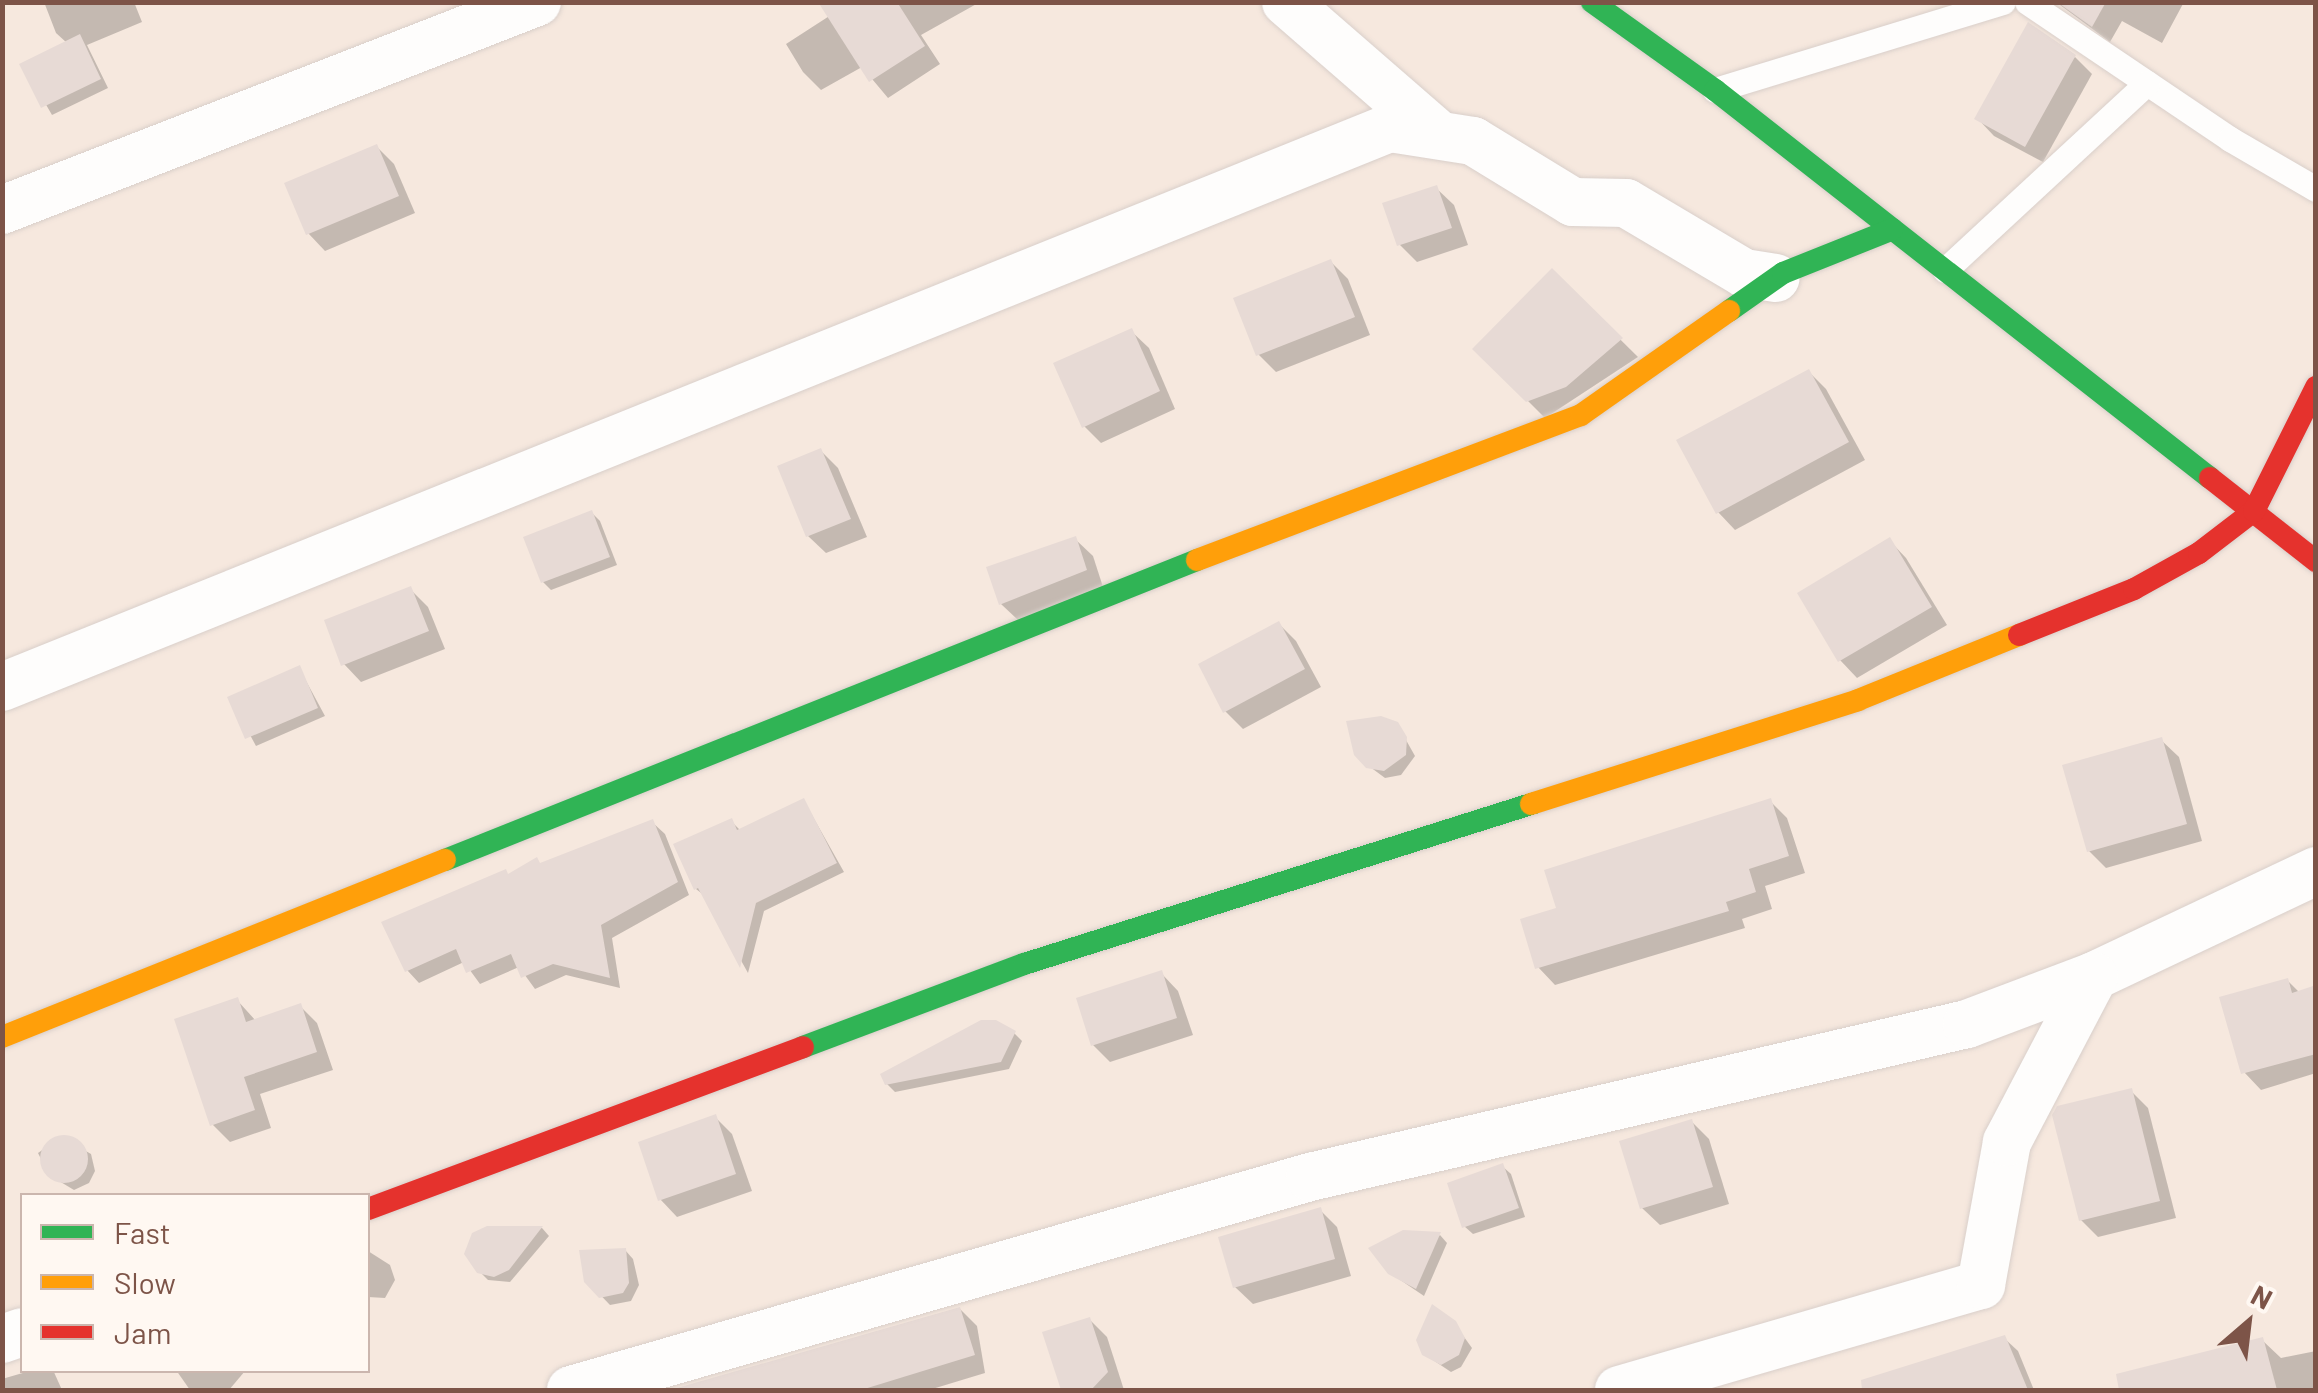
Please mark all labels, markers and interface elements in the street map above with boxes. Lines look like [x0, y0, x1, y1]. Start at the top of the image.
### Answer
legend [20, 1193, 370, 1373]
text: Fast [114, 1214, 171, 1250]
text: Slow [114, 1264, 176, 1300]
north arrow [2198, 1273, 2298, 1373]
text: N [2246, 1277, 2278, 1316]
text: Jam [114, 1314, 171, 1350]

